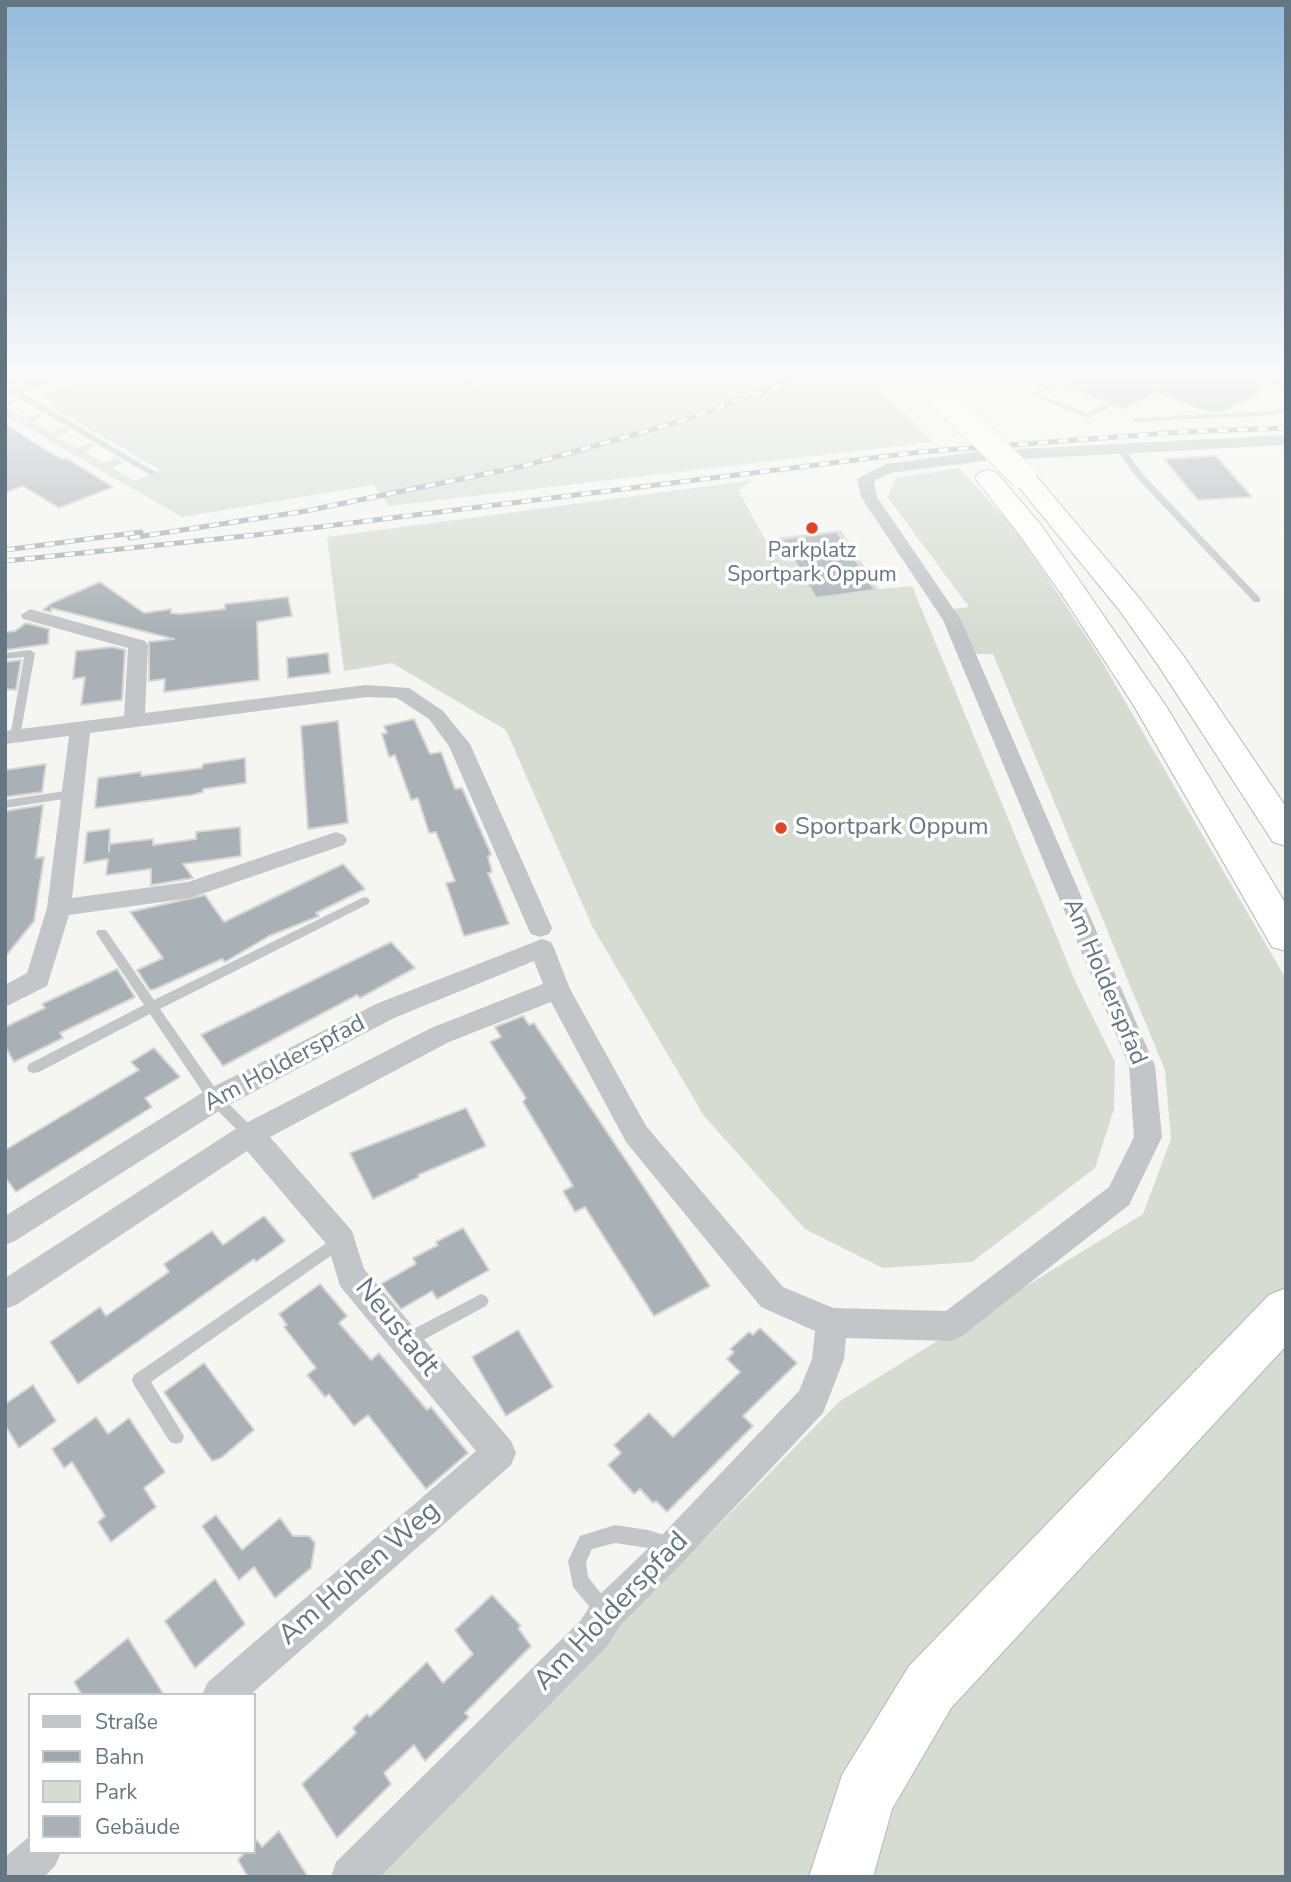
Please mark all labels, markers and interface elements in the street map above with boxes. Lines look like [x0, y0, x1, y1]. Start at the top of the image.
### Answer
marker: Parkplatz Sportpark Oppum [804, 520, 820, 536]
place label: Parkplatz Sportpark Oppum [727, 539, 897, 589]
place label: Sportpark Oppum [795, 814, 989, 842]
marker: Sportpark Oppum [773, 820, 789, 836]
street label: Am Holderspfad [1056, 894, 1152, 1070]
street label: Am Holderspfad [200, 1009, 370, 1119]
street label: Neustadt [347, 1273, 445, 1383]
street label: Am Hohen Weg [272, 1495, 448, 1653]
street label: Am Holderspfad [528, 1526, 696, 1698]
legend [28, 1693, 256, 1854]
text: Straße [95, 1708, 158, 1736]
text: Bahn [95, 1743, 144, 1771]
text: Park [95, 1778, 137, 1806]
text: Gebäude [95, 1813, 180, 1841]

